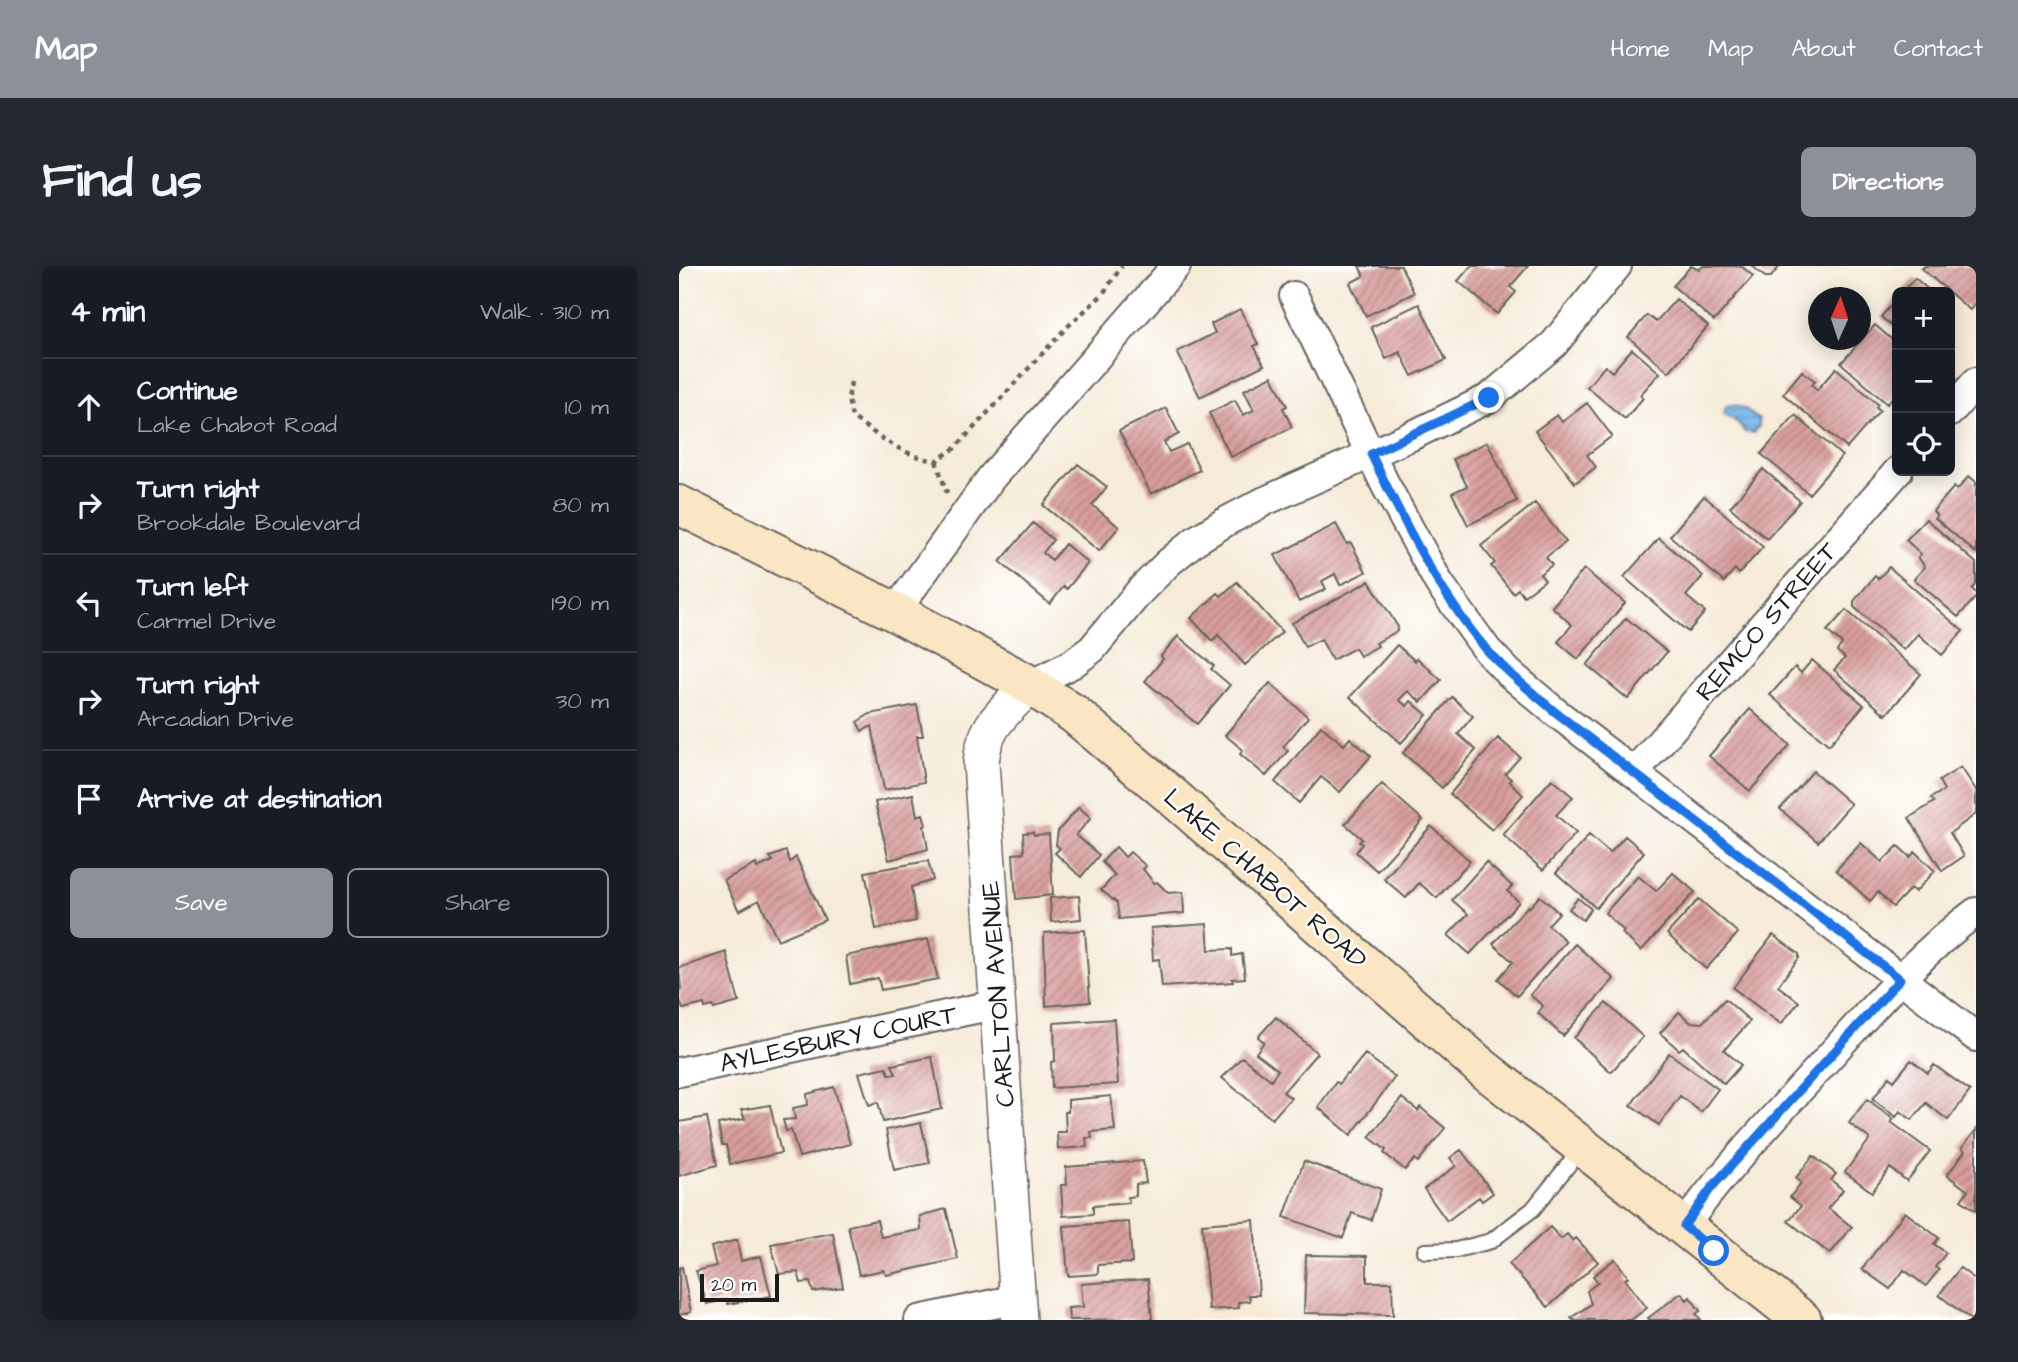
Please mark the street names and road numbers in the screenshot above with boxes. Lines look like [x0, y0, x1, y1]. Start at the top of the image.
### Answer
street label: REMCO STREET [1688, 534, 1846, 709]
street label: LAKE CHABOT ROAD [1156, 780, 1375, 977]
street label: CARLTON AVENUE [972, 880, 1024, 1108]
street label: AYLESBURY COURT [716, 996, 961, 1082]

